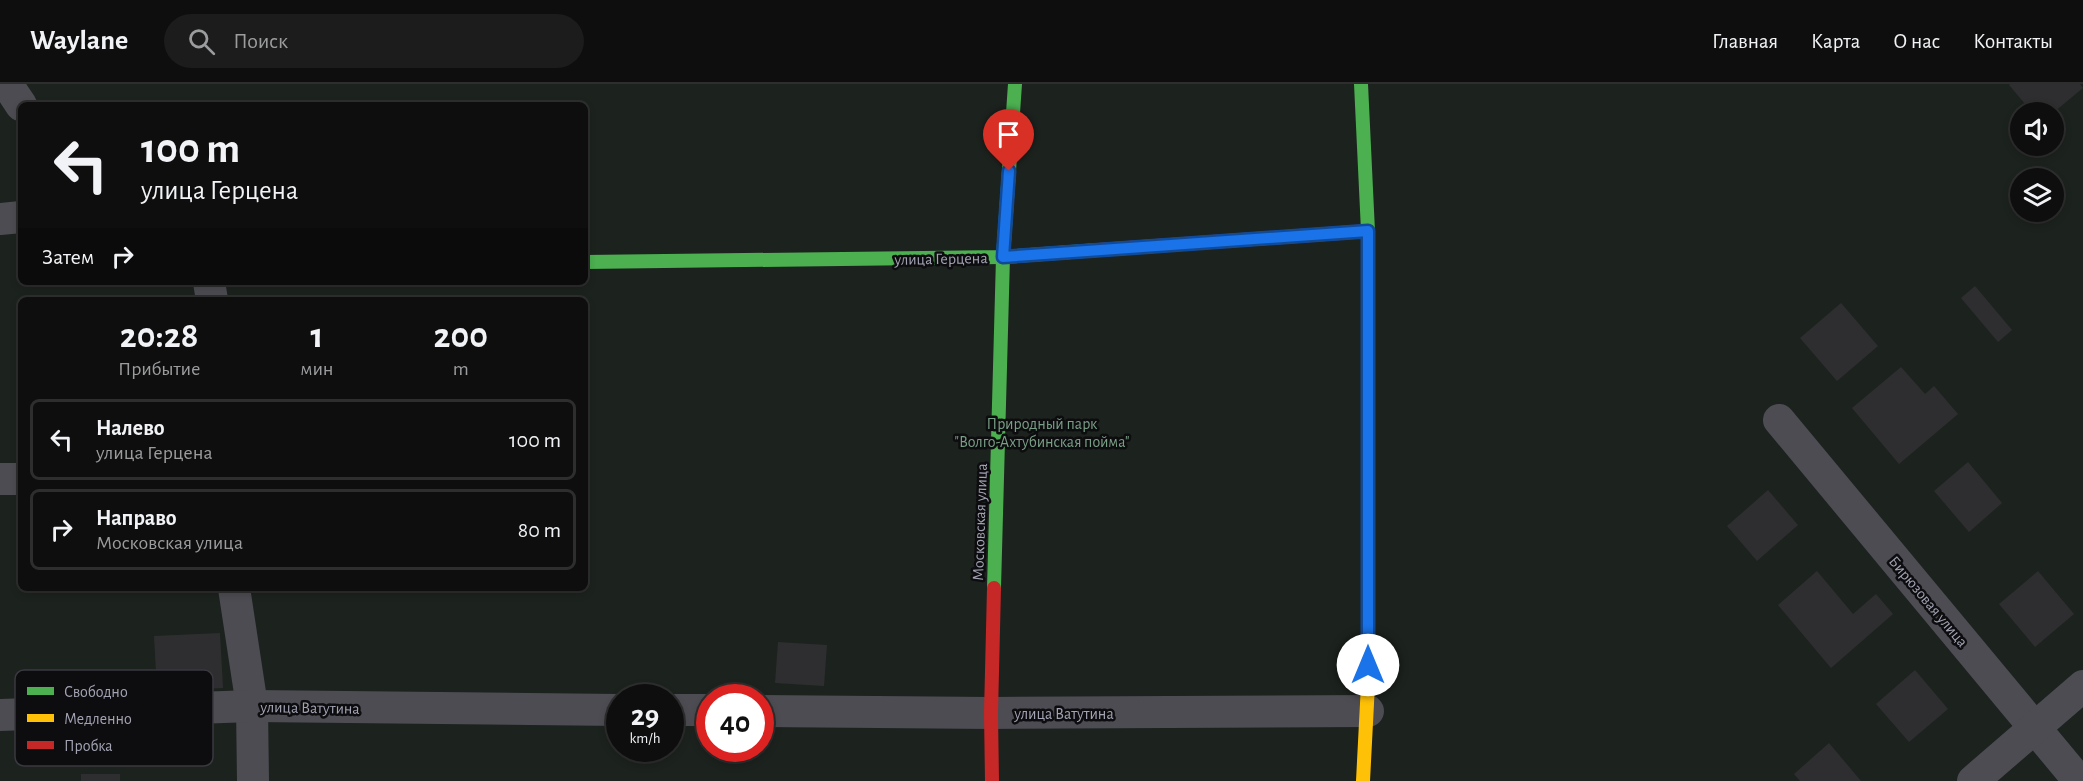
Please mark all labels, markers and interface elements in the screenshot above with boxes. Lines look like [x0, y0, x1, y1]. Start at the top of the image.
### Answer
search box [164, 14, 584, 68]
icon: search [185, 25, 218, 58]
text: Waylane [30, 27, 128, 55]
text: Поиск [233, 30, 288, 52]
text: Главная [1712, 31, 1778, 52]
text: Карта [1811, 31, 1860, 52]
text: О нас [1893, 31, 1940, 52]
text: Контакты [1973, 31, 2053, 52]
map controls [2010, 102, 2064, 222]
button: sound [2010, 102, 2064, 156]
pin [983, 109, 1034, 171]
icon: arrive [992, 118, 1025, 151]
icon: left [42, 126, 120, 204]
text: 100 m [141, 128, 240, 170]
button: layers [2010, 168, 2064, 222]
text: улица Герцена [141, 177, 298, 204]
icon: right [106, 240, 139, 273]
text: Затем [42, 246, 94, 268]
street label: улица Герцена [893, 250, 988, 269]
text: 20:28 [120, 318, 199, 354]
text: 1 [310, 318, 323, 354]
text: 200 [434, 318, 488, 354]
text: Прибытие [118, 359, 200, 379]
text: мин [300, 359, 334, 379]
text: m [453, 359, 469, 379]
park label: Природный парк "Волго-Ахтубинская пойма" [954, 416, 1130, 451]
text: Налево [96, 417, 165, 439]
icon: left [45, 423, 78, 456]
text: 100 m [509, 429, 561, 451]
text: улица Герцена [96, 443, 213, 463]
street label: Московская улица [970, 463, 991, 581]
text: Направо [96, 507, 177, 529]
icon: right [45, 513, 78, 546]
text: 80 m [518, 519, 561, 541]
text: Московская улица [96, 533, 243, 553]
street label: Бирюзовая улица [1885, 553, 1971, 651]
position arrow [1336, 633, 1400, 697]
legend [15, 670, 213, 766]
text: Свободно [64, 684, 128, 700]
speed limit sign: 40 [696, 684, 774, 762]
street label: улица Ватутина [259, 699, 360, 718]
text: 29 [631, 701, 659, 731]
street label: улица Ватутина [1013, 706, 1114, 723]
text: Медленно [64, 711, 132, 727]
text: km/h [630, 731, 660, 746]
text: Пробка [64, 738, 113, 754]

